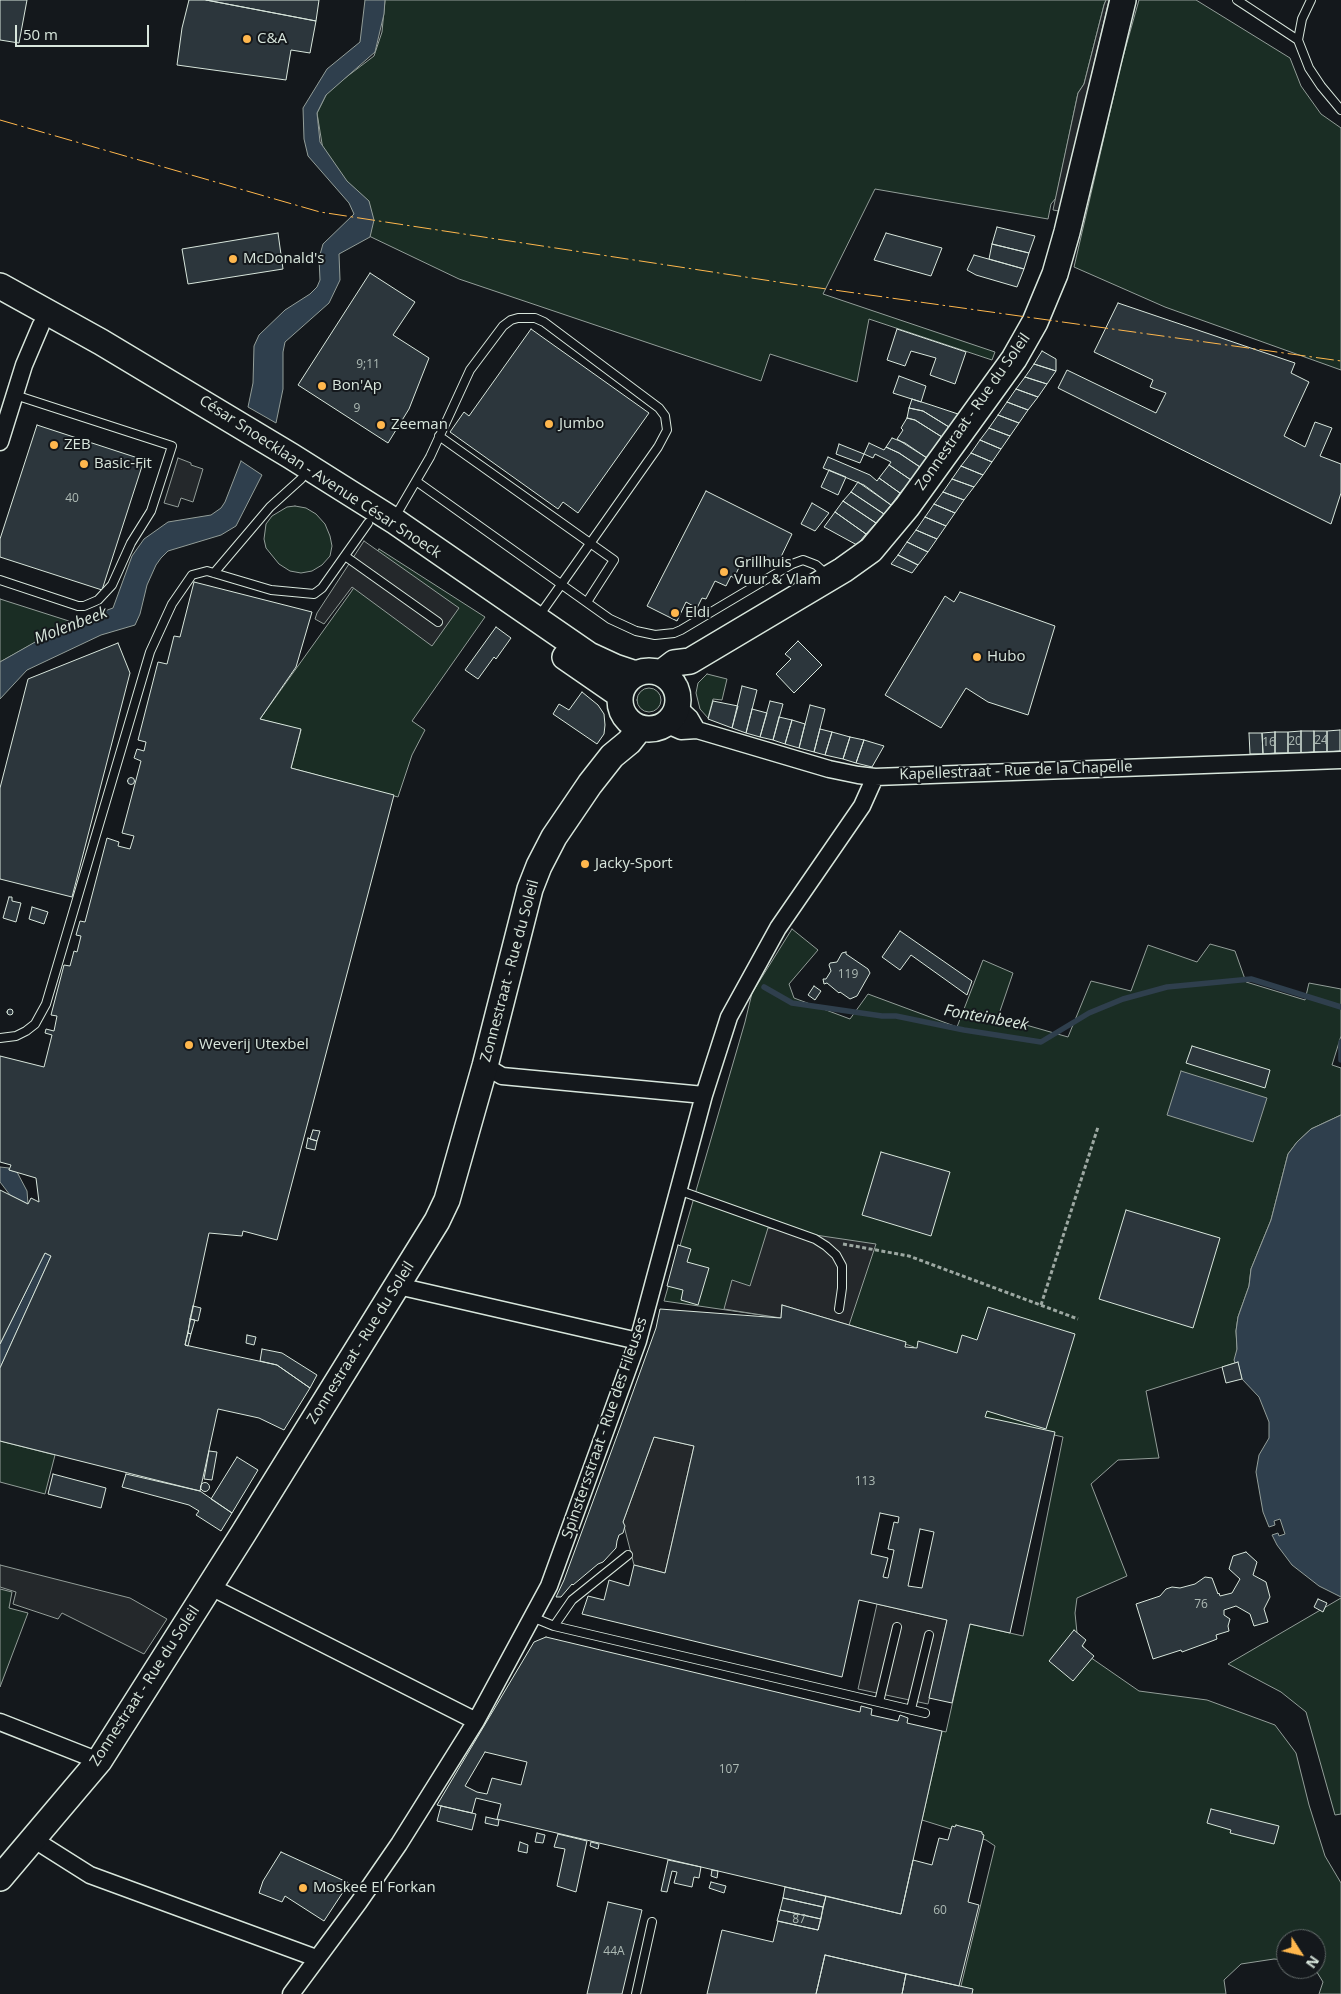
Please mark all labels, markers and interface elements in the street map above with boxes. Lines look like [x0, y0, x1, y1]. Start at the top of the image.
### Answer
scale bar [18, 15, 151, 47]
text: 50 m [23, 24, 58, 44]
place label: C&A [257, 30, 287, 48]
marker: C&A [241, 33, 253, 45]
place label: McDonald's [243, 250, 325, 268]
marker: McDonald's [227, 253, 239, 265]
street label: Zonnestraat - Rue du Soleil [912, 330, 1034, 494]
house number: 9;11 [356, 358, 380, 372]
place label: Bon'Ap [332, 377, 382, 395]
marker: Bon'Ap [316, 380, 328, 392]
street label: César Snoecklaan - Avenue César Snoeck [196, 392, 444, 562]
house number: 9 [354, 402, 360, 416]
place label: Jumbo [559, 415, 604, 433]
place label: Zeeman [391, 416, 448, 434]
marker: Jumbo [543, 418, 555, 430]
marker: Zeeman [375, 419, 387, 431]
place label: ZEB [64, 436, 91, 454]
marker: ZEB [48, 439, 60, 451]
place label: Basic-Fit [94, 455, 152, 473]
marker: Basic-Fit [78, 458, 90, 470]
house number: 40 [65, 492, 79, 506]
place label: Grillhuis Vuur & Vlam [734, 554, 821, 589]
marker: Grillhuis Vuur & Vlam [718, 566, 730, 578]
water label: Molenbeek [32, 603, 110, 649]
place label: Eldi [685, 604, 710, 622]
marker: Eldi [669, 607, 681, 619]
place label: Hubo [987, 648, 1025, 666]
marker: Hubo [971, 651, 983, 663]
house number: 24 [1314, 734, 1328, 748]
house number: 20 [1288, 735, 1302, 749]
house number: 16 [1262, 736, 1276, 750]
street label: Kapellestraat - Rue de la Chapelle [899, 758, 1133, 784]
place label: Jacky-Sport [595, 855, 673, 873]
marker: Jacky-Sport [579, 858, 591, 870]
street label: Zonnestraat - Rue du Soleil [477, 878, 543, 1064]
house number: 119 [838, 968, 858, 982]
water label: Fonteinbeek [942, 1001, 1030, 1035]
place label: Weverij Utexbel [199, 1036, 309, 1054]
marker: Weverij Utexbel [183, 1039, 195, 1051]
street label: Zonnestraat - Rue du Soleil [304, 1259, 418, 1427]
street label: Spinstersstraat - Rue des Fileuses [559, 1315, 651, 1541]
house number: 113 [855, 1475, 875, 1489]
house number: 76 [1194, 1598, 1208, 1612]
street label: Zonnestraat - Rue du Soleil [86, 1602, 204, 1770]
house number: 107 [719, 1763, 739, 1777]
place label: Moskee El Forkan [313, 1879, 436, 1897]
marker: Moskee El Forkan [297, 1882, 309, 1894]
house number: 60 [933, 1904, 947, 1918]
house number: 87 [792, 1913, 806, 1927]
north arrow [1276, 1929, 1326, 1979]
house number: 44A [603, 1945, 625, 1959]
text: N [1302, 1952, 1324, 1972]

